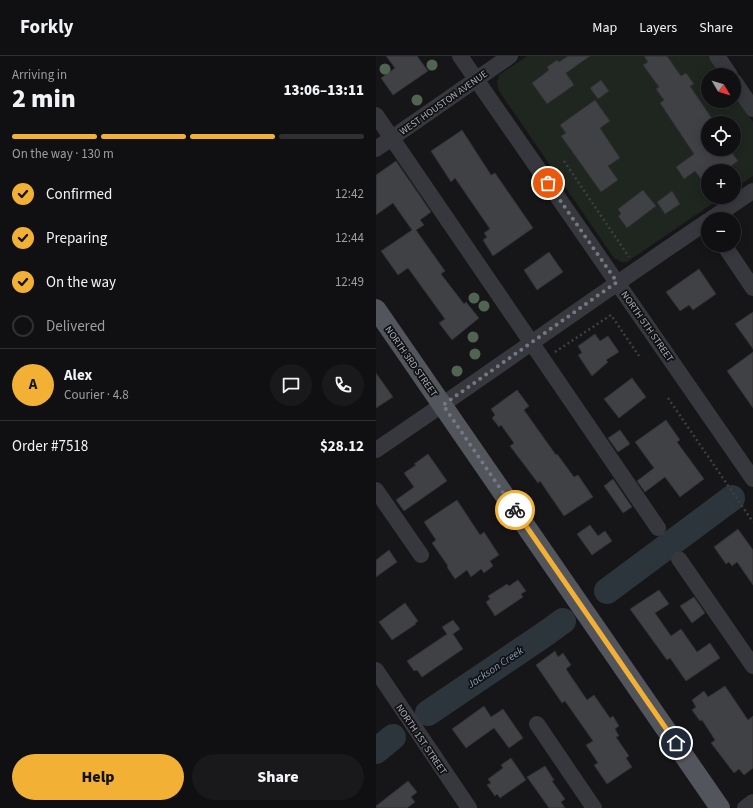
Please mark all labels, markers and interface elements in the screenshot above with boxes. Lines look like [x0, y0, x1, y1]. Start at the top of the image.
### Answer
text: Forkly [20, 14, 73, 41]
text: Map [592, 18, 617, 38]
text: Layers [639, 18, 677, 38]
text: Share [699, 18, 733, 38]
text: Arriving in [12, 66, 67, 84]
street label: WEST HOUSTON AVENUE [397, 67, 490, 139]
north arrow [701, 68, 741, 108]
map controls [701, 68, 741, 252]
text: 2 min [12, 80, 76, 117]
text: 13:06–13:11 [283, 80, 364, 101]
button: locate [701, 116, 741, 156]
text: On the way · 130 m [12, 145, 114, 163]
button: + [701, 164, 741, 204]
pin [531, 166, 565, 200]
icon: bag [537, 172, 559, 194]
icon: check [12, 183, 34, 205]
text: Confirmed [46, 184, 112, 205]
text: 12:42 [335, 185, 364, 203]
button: − [701, 212, 741, 252]
icon: check [12, 227, 34, 249]
text: Preparing [46, 228, 107, 249]
text: 12:44 [335, 229, 364, 247]
icon: check [12, 271, 34, 293]
text: On the way [46, 272, 116, 293]
text: 12:49 [335, 273, 364, 291]
street label: NORTH 5TH STREET [618, 288, 677, 365]
text: Delivered [46, 316, 105, 337]
street label: NORTH 3RD STREET [382, 323, 441, 400]
button: chat [270, 364, 312, 406]
button: phone [322, 364, 364, 406]
text: Alex [64, 365, 92, 386]
text: A [29, 374, 37, 395]
text: Courier · 4.8 [64, 386, 129, 404]
text: Order #7518 [12, 436, 88, 457]
text: $28.12 [320, 436, 364, 457]
courier [495, 490, 535, 530]
icon: bike [504, 499, 526, 521]
water label: Jackson Creek [464, 643, 527, 692]
street label: NORTH 1ST STREET [392, 702, 450, 778]
pin [659, 726, 693, 760]
icon: home [665, 732, 687, 754]
button: Help [12, 754, 184, 800]
button: Share [192, 754, 364, 800]

